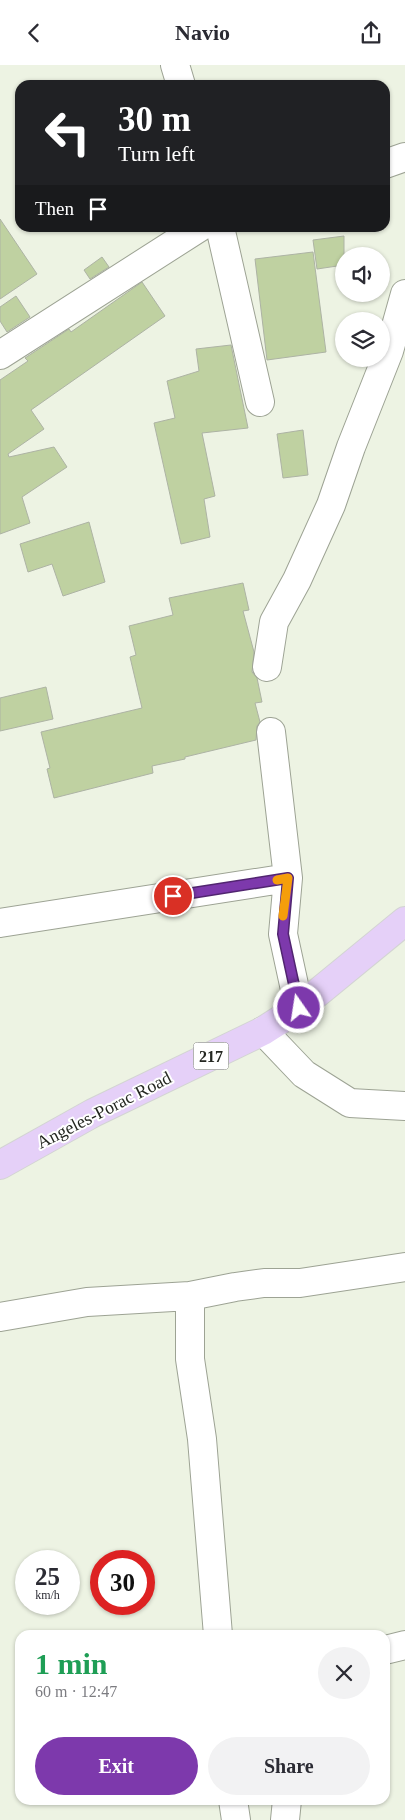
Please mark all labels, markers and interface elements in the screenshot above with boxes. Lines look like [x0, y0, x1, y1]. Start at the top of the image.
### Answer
icon: back [20, 19, 48, 47]
icon: share [357, 19, 385, 47]
text: Navio [175, 20, 230, 45]
icon: left [35, 100, 100, 165]
text: 30 m [118, 100, 191, 139]
text: Turn left [118, 141, 195, 166]
icon: arrive [84, 195, 112, 223]
text: Then [35, 198, 74, 219]
map controls [335, 247, 390, 367]
button: sound [335, 247, 390, 302]
button: layers [335, 312, 390, 367]
pin [152, 875, 194, 917]
icon: arrive [159, 882, 187, 910]
position arrow [272, 981, 324, 1033]
road number: 217 [194, 1043, 228, 1069]
street label: Angeles-Porac Road [33, 1067, 175, 1153]
speed limit sign: 30 [90, 1550, 155, 1615]
text: 25 [35, 1563, 60, 1590]
text: km/h [35, 1588, 60, 1602]
text: 1 min [35, 1647, 108, 1680]
button: close [318, 1647, 370, 1699]
text: 60 m · 12:47 [35, 1683, 117, 1700]
button: Exit [35, 1737, 198, 1795]
button: Share [208, 1737, 370, 1795]

